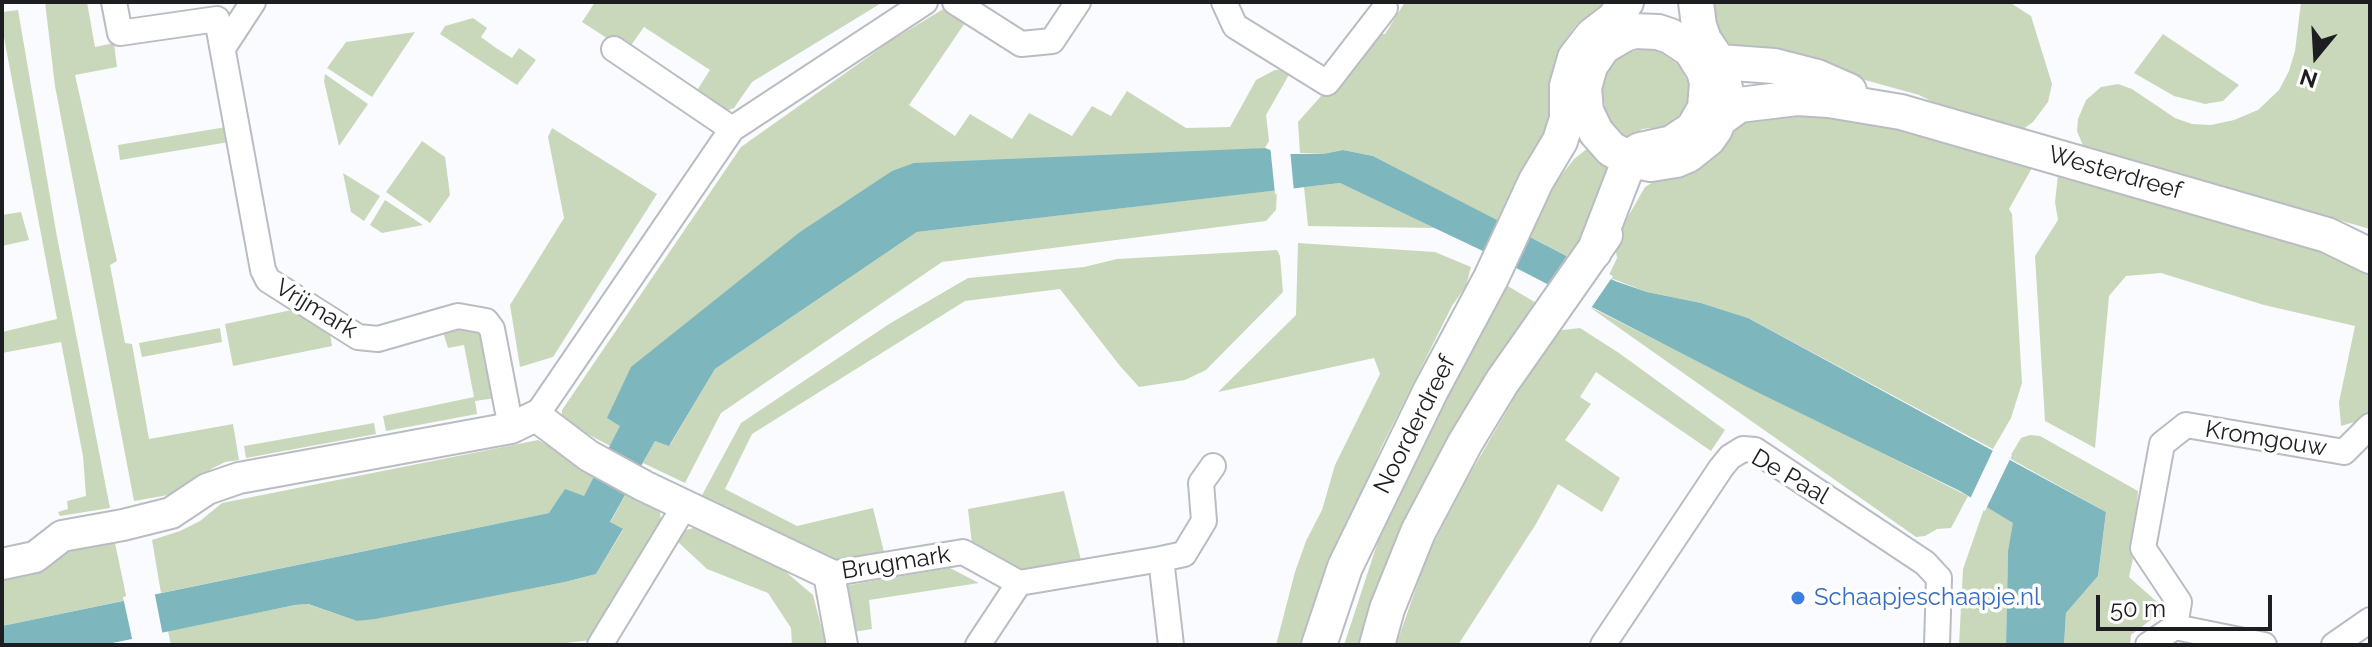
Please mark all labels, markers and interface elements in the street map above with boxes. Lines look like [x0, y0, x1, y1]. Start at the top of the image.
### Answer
north arrow [2276, 16, 2356, 96]
text: N [2297, 64, 2321, 94]
street label: Westerdreef [2045, 140, 2185, 206]
street label: Vrijmark [270, 273, 362, 345]
street label: Noorderdreef [1368, 351, 1462, 499]
street label: Kromgouw [2203, 415, 2329, 463]
street label: De Paal [1746, 443, 1834, 511]
street label: Brugmark [840, 540, 952, 586]
scale bar [2100, 579, 2276, 629]
place label: Schaapjeschaapje.nl [1814, 584, 2040, 612]
marker: Schaapjeschaapje.nl [1789, 589, 1807, 607]
text: 50 m [2110, 594, 2166, 623]

